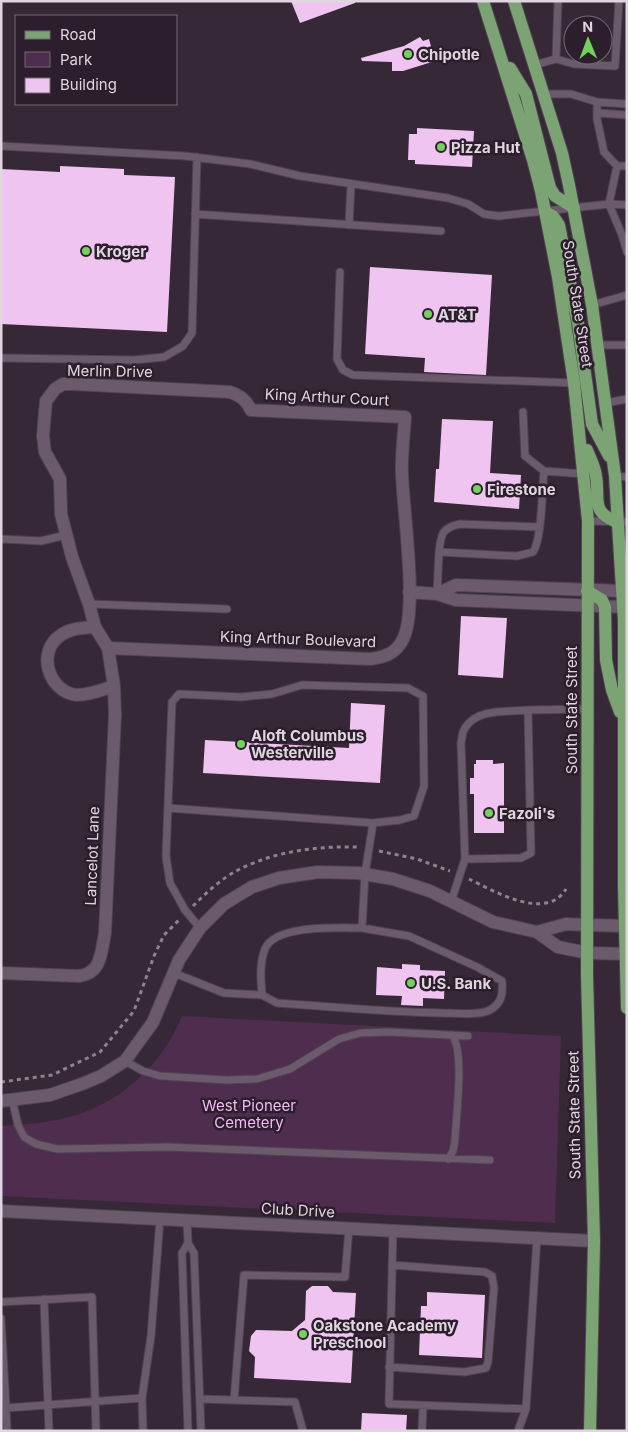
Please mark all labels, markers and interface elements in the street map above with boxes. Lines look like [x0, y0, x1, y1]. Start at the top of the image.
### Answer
legend [15, 15, 178, 105]
north arrow [563, 15, 613, 65]
text: N [582, 18, 593, 35]
text: Road [60, 25, 96, 44]
place label: Chipotle [418, 45, 480, 64]
marker: Chipotle [402, 48, 414, 60]
text: Park [60, 50, 93, 69]
text: Building [60, 75, 117, 94]
place label: Pizza Hut [451, 138, 521, 157]
marker: Pizza Hut [435, 141, 447, 153]
street label: South State Street [559, 239, 597, 369]
place label: Kroger [96, 242, 146, 261]
marker: Kroger [80, 245, 92, 257]
place label: AT&T [438, 305, 477, 324]
marker: AT&T [422, 308, 434, 320]
street label: Merlin Drive [67, 361, 153, 381]
street label: King Arthur Court [264, 384, 390, 410]
place label: Firestone [487, 480, 556, 499]
marker: Firestone [471, 483, 483, 495]
street label: King Arthur Boulevard [220, 627, 376, 651]
street label: South State Street [562, 646, 581, 774]
place label: Aloft Columbus Westerville [251, 726, 364, 762]
marker: Aloft Columbus Westerville [235, 738, 247, 750]
place label: Fazoli's [499, 804, 555, 823]
street label: Lancelot Lane [81, 806, 103, 906]
marker: Fazoli's [483, 807, 495, 819]
place label: U.S. Bank [421, 974, 491, 993]
marker: U.S. Bank [405, 977, 417, 989]
street label: South State Street [563, 1050, 585, 1179]
park label: West Pioneer Cemetery [202, 1096, 296, 1132]
street label: Club Drive [261, 1199, 335, 1221]
place label: Oakstone Academy Preschool [313, 1316, 456, 1352]
marker: Oakstone Academy Preschool [297, 1328, 309, 1340]

